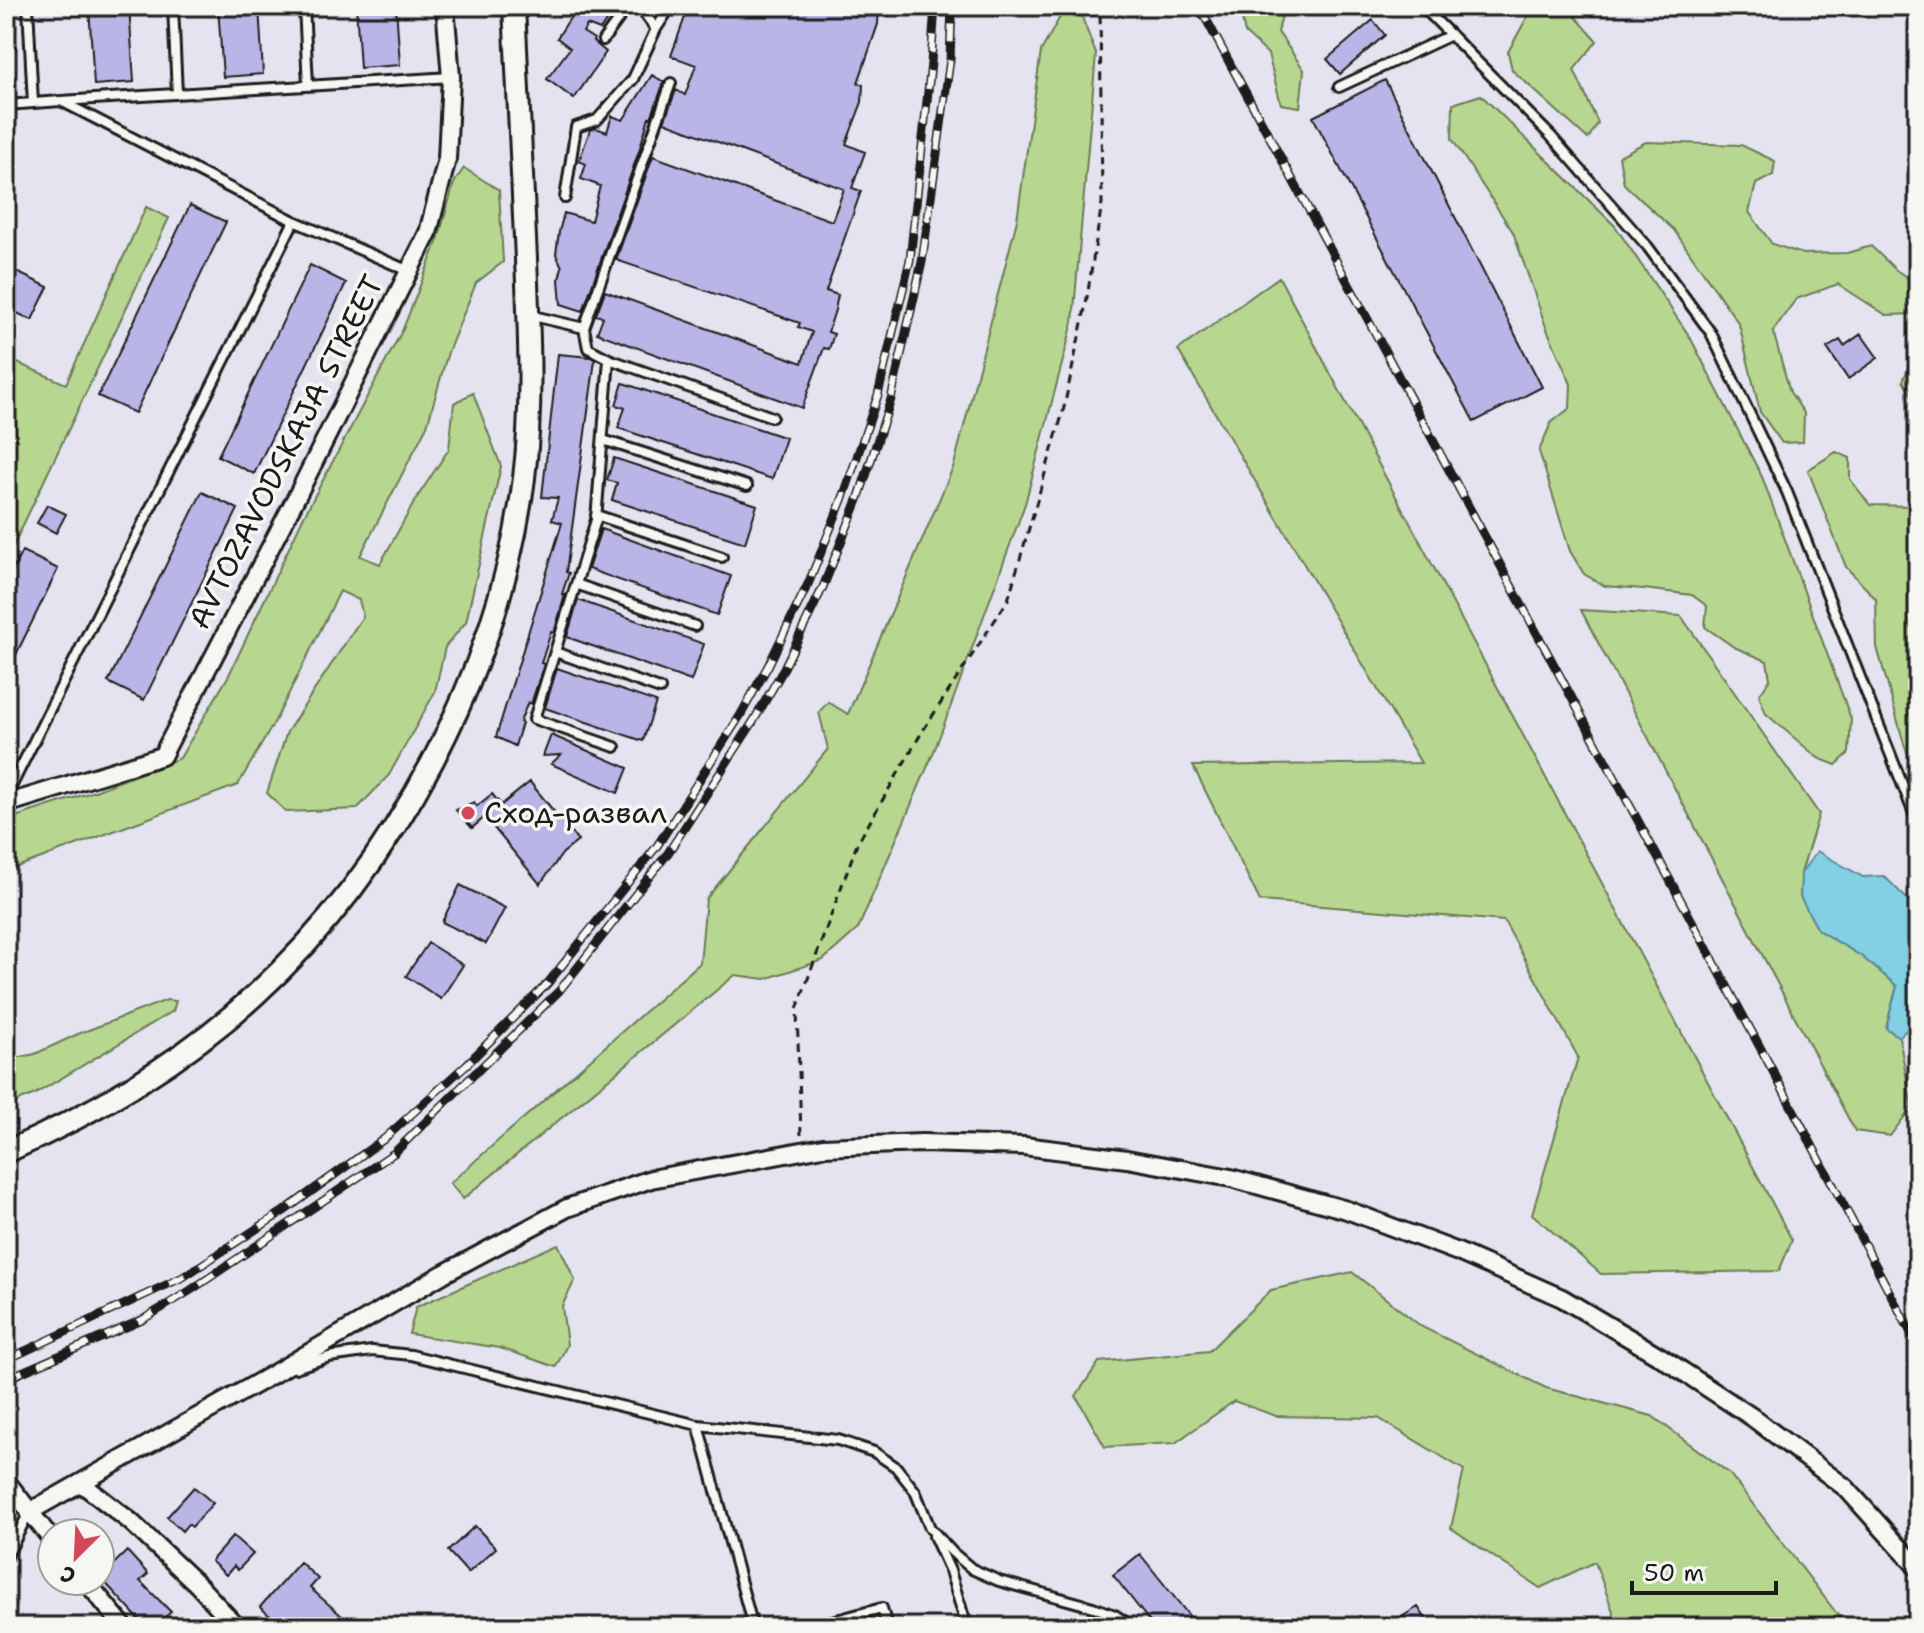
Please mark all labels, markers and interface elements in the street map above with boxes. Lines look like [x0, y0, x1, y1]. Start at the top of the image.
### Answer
street label: AVTOZAVODSKAJA STREET [178, 268, 393, 636]
place label: Сход-развал [484, 792, 667, 833]
marker: Сход-развал [459, 804, 477, 822]
north arrow [36, 1517, 116, 1597]
scale bar [1632, 1545, 1776, 1595]
text: 50 m [1644, 1557, 1704, 1589]
text: С [56, 1559, 80, 1591]

